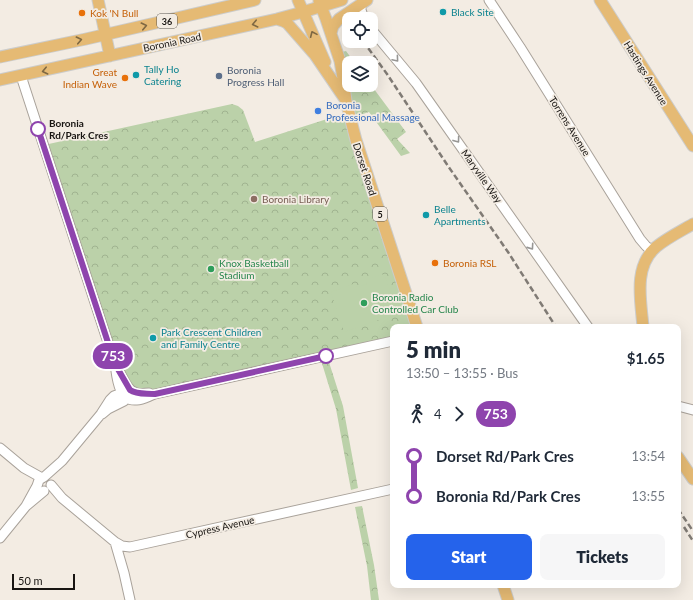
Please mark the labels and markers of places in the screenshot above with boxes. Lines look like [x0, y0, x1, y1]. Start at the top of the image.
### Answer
place label: Black Site [451, 6, 494, 18]
place label: Kok 'N Bull [90, 7, 138, 19]
marker: Black Site [438, 7, 448, 17]
marker: Kok 'N Bull [77, 8, 87, 18]
place label: Tally Ho Catering [144, 63, 181, 87]
place label: Boronia Progress Hall [227, 64, 284, 88]
place label: Great Indian Wave [63, 66, 117, 90]
marker: Tally Ho Catering [131, 70, 141, 80]
marker: Boronia Progress Hall [214, 71, 224, 81]
marker: Great Indian Wave [120, 73, 130, 83]
place label: Boronia Professional Massage [326, 99, 420, 123]
marker: Boronia Professional Massage [313, 106, 323, 116]
place label: Boronia Rd/Park Cres [49, 117, 109, 141]
marker: Boronia Rd/Park Cres [30, 121, 46, 137]
place label: Boronia Library [262, 193, 330, 205]
marker: Boronia Library [249, 194, 259, 204]
place label: Belle Apartments [434, 203, 485, 227]
marker: Belle Apartments [421, 210, 431, 220]
place label: Knox Basketball Stadium [219, 257, 289, 281]
place label: Boronia RSL [443, 257, 497, 269]
marker: Boronia RSL [430, 258, 440, 268]
marker: Knox Basketball Stadium [206, 264, 216, 274]
place label: Boronia Radio Controlled Car Club [372, 291, 459, 315]
marker: Boronia Radio Controlled Car Club [359, 298, 369, 308]
place label: Park Crescent Children and Family Centre [161, 326, 261, 350]
marker: Park Crescent Children and Family Centre [148, 333, 158, 343]
unlabelled marker [318, 348, 334, 364]

